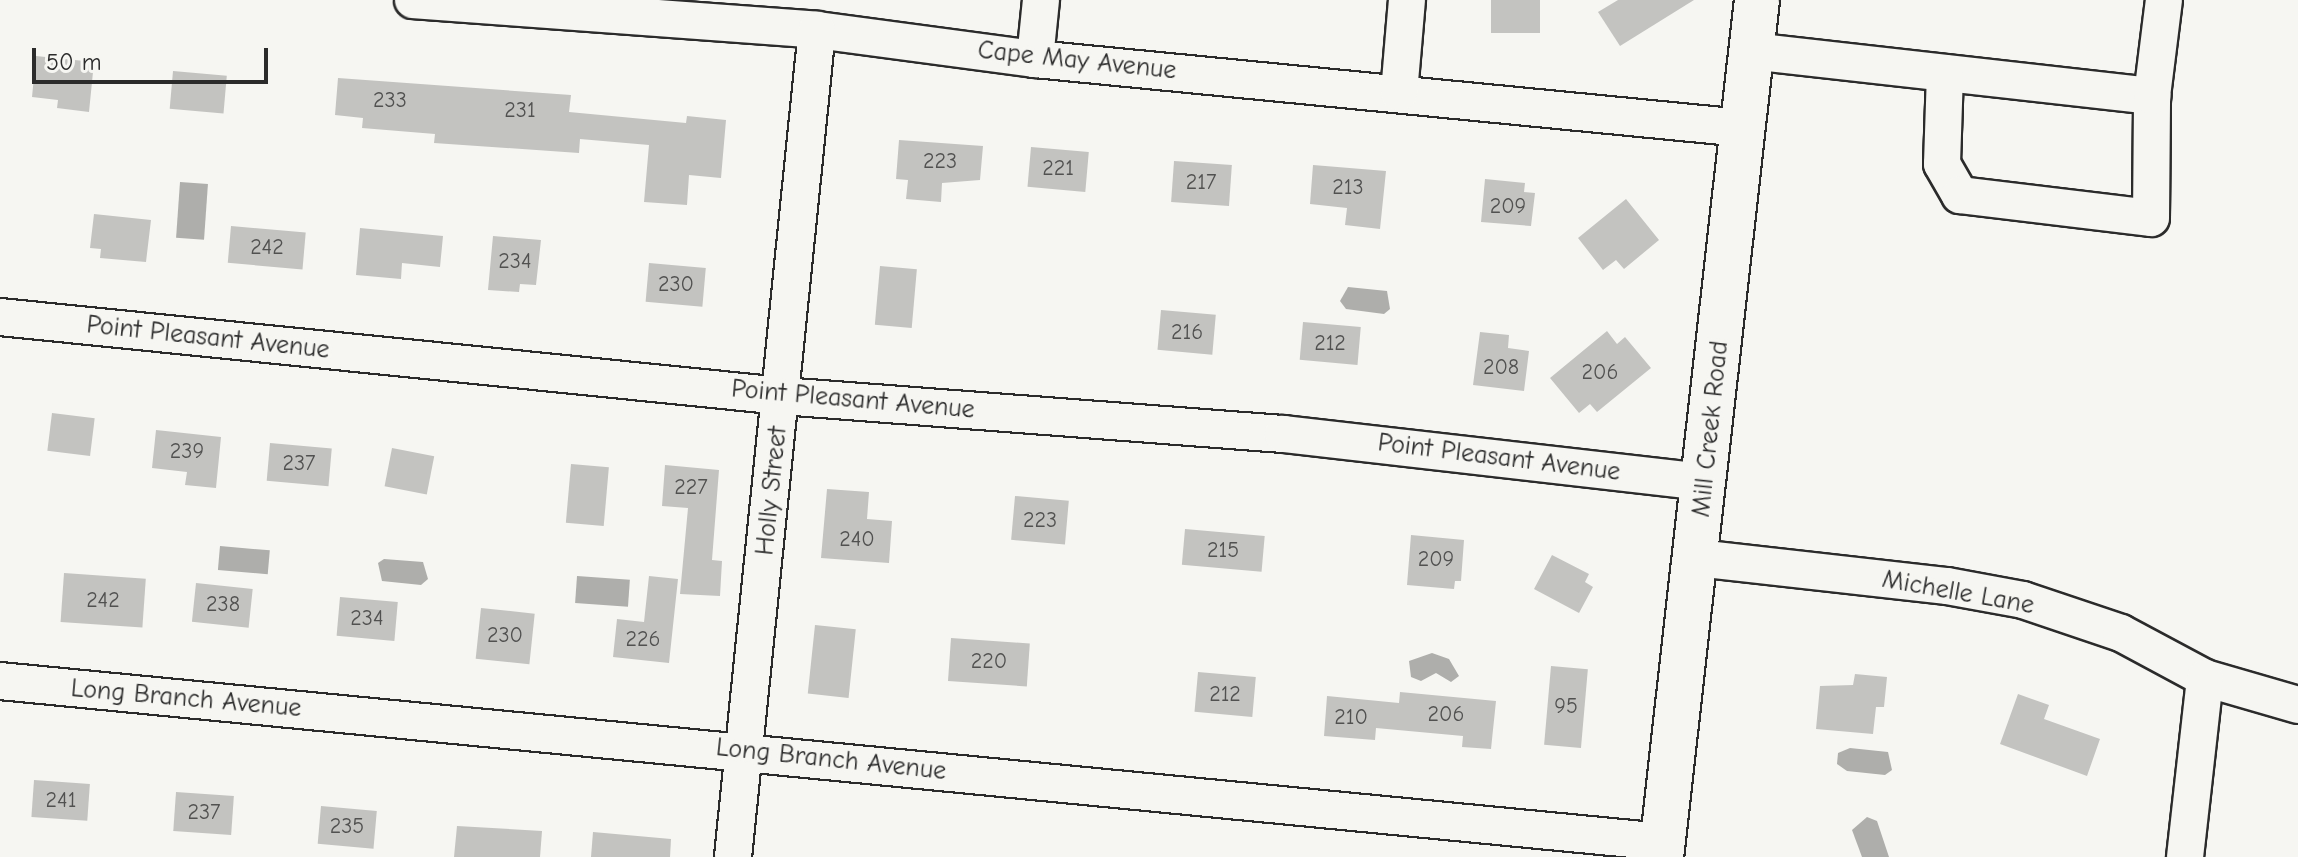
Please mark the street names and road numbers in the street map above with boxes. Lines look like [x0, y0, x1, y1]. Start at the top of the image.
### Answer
street label: Cape May Avenue [976, 35, 1178, 87]
street label: Point Pleasant Avenue [85, 310, 331, 366]
street label: Mill Creek Road [1686, 339, 1736, 519]
street label: Point Pleasant Avenue [730, 374, 976, 426]
street label: Holly Street [750, 425, 794, 557]
street label: Point Pleasant Avenue [1376, 428, 1622, 488]
street label: Michelle Lane [1880, 564, 2036, 622]
street label: Long Branch Avenue [69, 673, 303, 725]
street label: Long Branch Avenue [714, 732, 948, 788]

